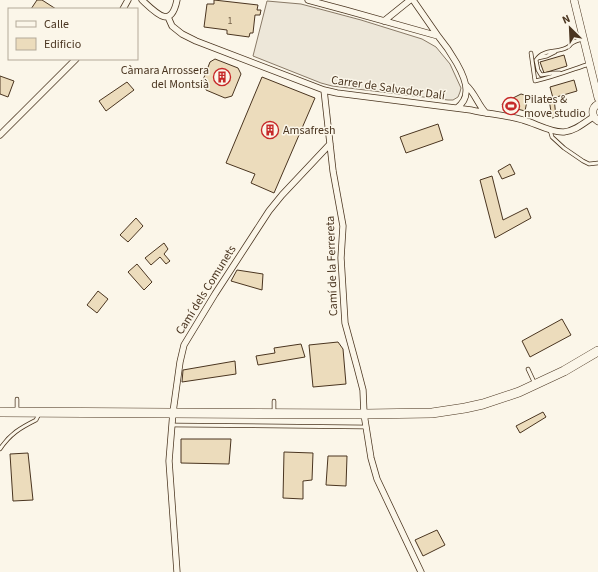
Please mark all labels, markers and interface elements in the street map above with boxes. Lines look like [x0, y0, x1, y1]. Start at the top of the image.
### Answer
legend [8, 8, 138, 60]
north arrow [550, 8, 590, 48]
text: N [560, 11, 573, 28]
house number: 1 [228, 14, 233, 28]
text: Calle [44, 16, 69, 33]
text: Edificio [44, 36, 81, 53]
place label: Càmara Arrossera del Montsià [121, 62, 209, 93]
building icon: Càmara Arrossera del Montsià [212, 67, 232, 87]
street label: Carrer de Salvador Dalí [330, 72, 447, 105]
place label: Pilates & move studio [524, 91, 586, 122]
sports icon: Pilates & move studio [501, 96, 521, 116]
building icon: Amsafresh [260, 120, 280, 140]
place label: Amsafresh [283, 122, 336, 139]
street label: Camí de la Ferrereta [322, 216, 342, 316]
street label: Camí dels Comunets [172, 242, 240, 338]

